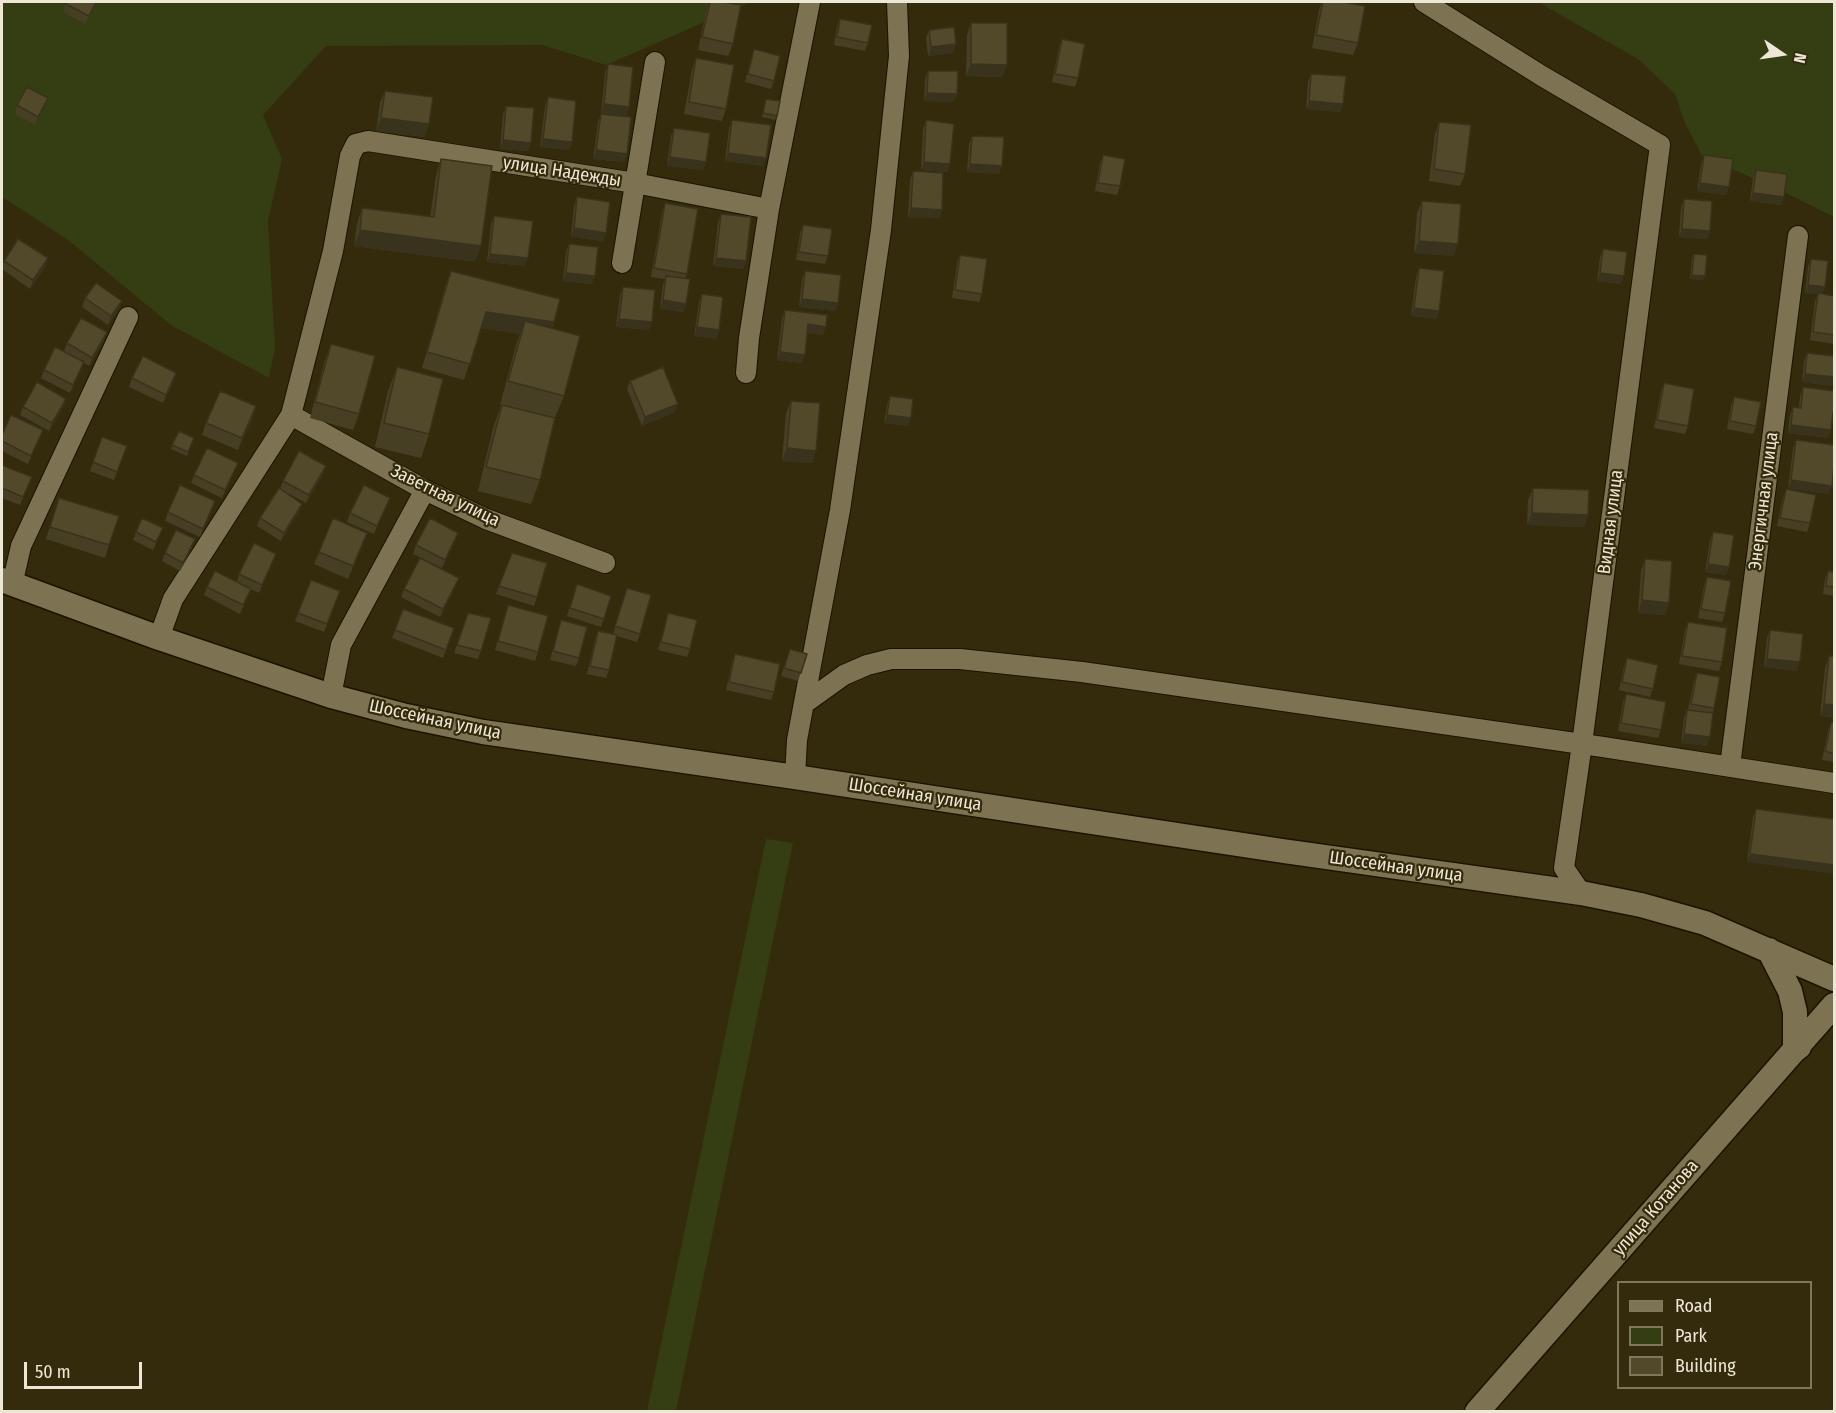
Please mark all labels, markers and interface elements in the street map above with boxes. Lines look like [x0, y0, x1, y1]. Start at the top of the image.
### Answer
north arrow [1752, 24, 1812, 84]
text: N [1790, 51, 1810, 65]
street label: улица Надежды [501, 152, 623, 192]
street label: Энергичная улица [1745, 431, 1783, 571]
street label: Заветная улица [387, 460, 503, 532]
street label: Видная улица [1594, 468, 1628, 576]
street label: Шоссейная улица [367, 695, 503, 745]
street label: Шоссейная улица [847, 774, 983, 816]
street label: Шоссейная улица [1328, 847, 1464, 887]
street label: улица Котанова [1608, 1156, 1704, 1260]
legend [1617, 1281, 1812, 1389]
text: Road [1675, 1295, 1712, 1317]
text: Park [1675, 1325, 1707, 1347]
scale bar [27, 1350, 146, 1388]
text: Building [1675, 1355, 1736, 1377]
text: 50 m [35, 1361, 71, 1383]

